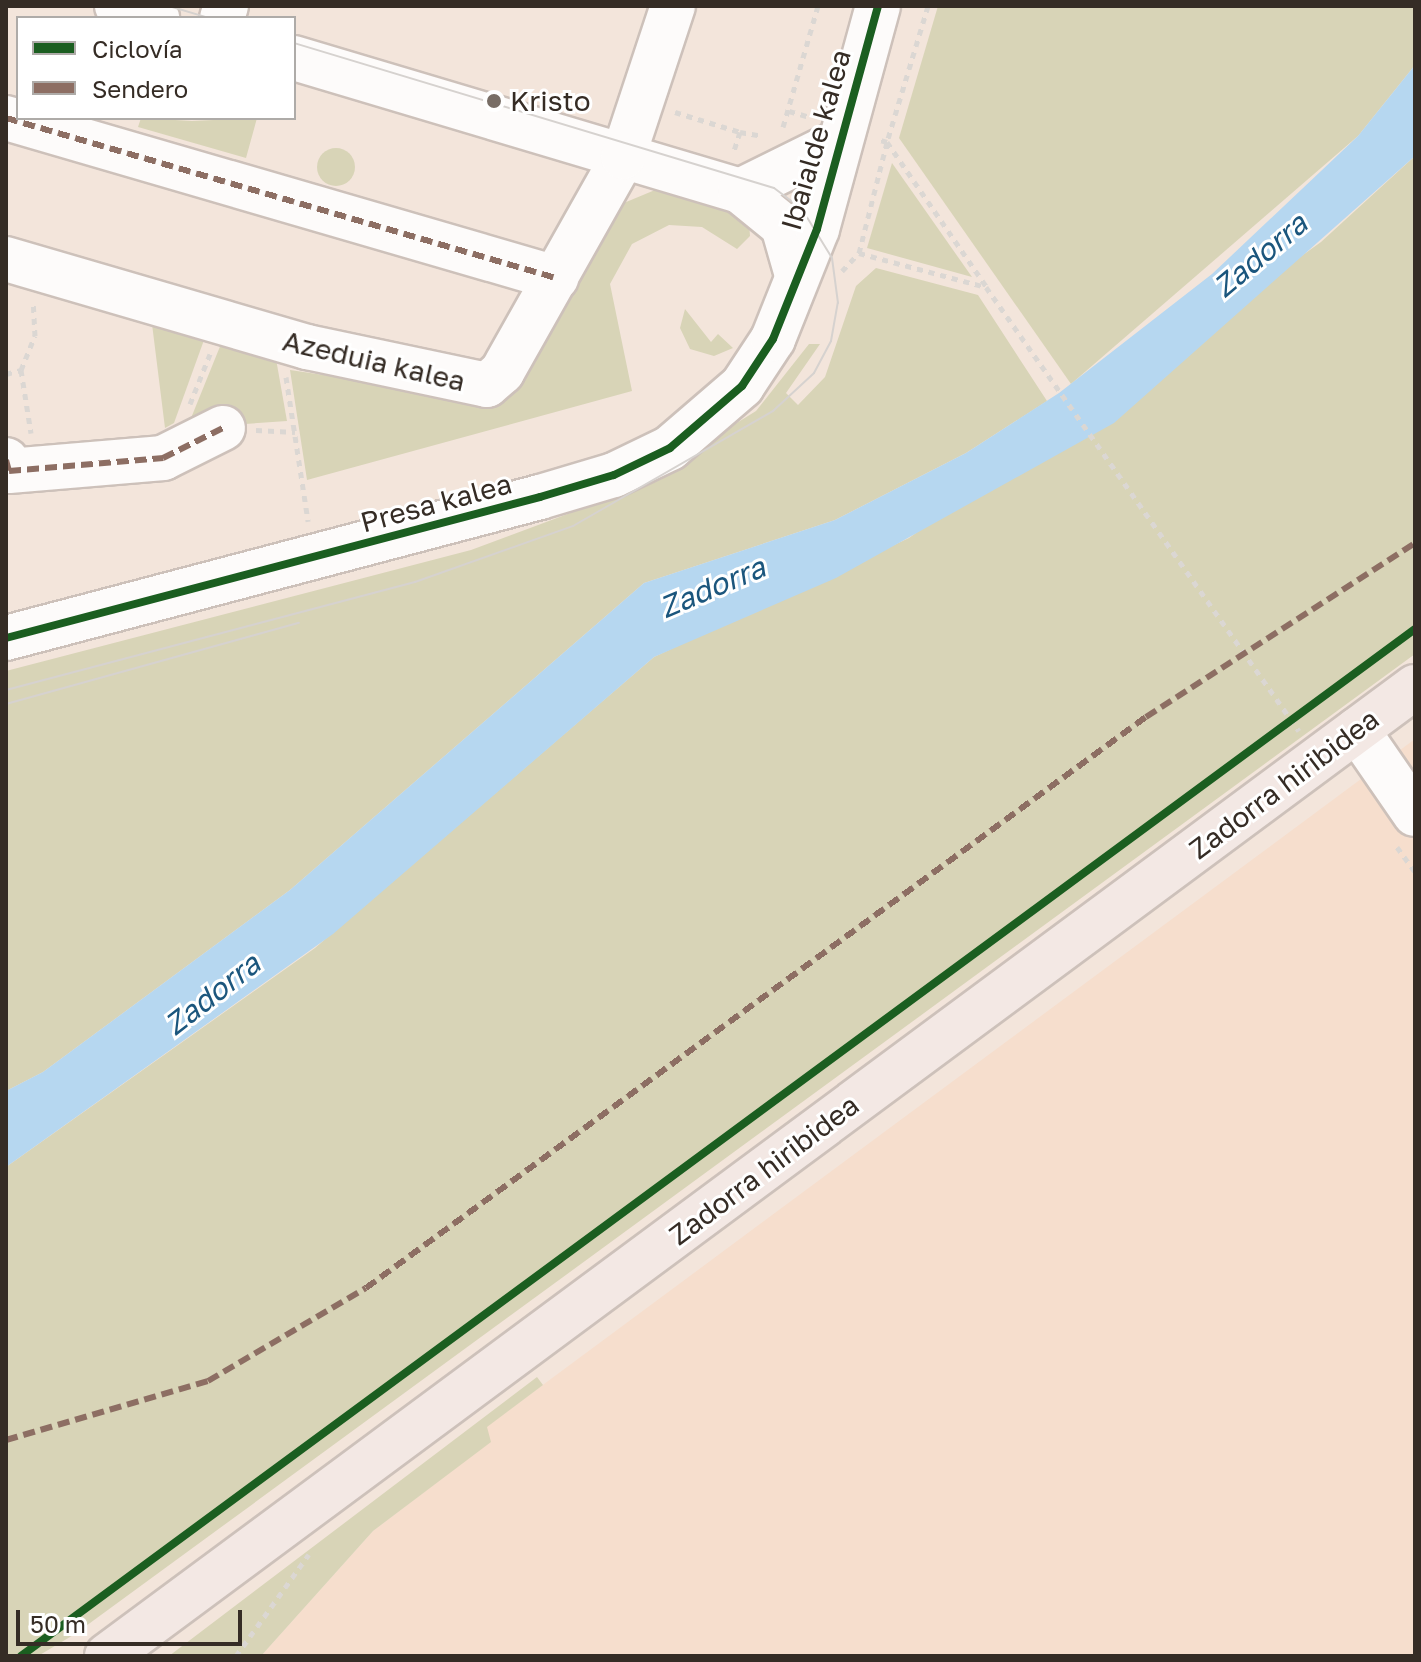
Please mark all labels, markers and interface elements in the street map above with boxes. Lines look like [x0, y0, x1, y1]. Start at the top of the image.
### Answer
legend [16, 16, 296, 120]
text: Ciclovía [92, 34, 183, 63]
street label: Ibaialde kalea [774, 46, 858, 234]
text: Sendero [92, 74, 188, 103]
place label: Kristo [510, 84, 591, 118]
marker: Kristo [485, 92, 503, 110]
water label: Zadorra [1206, 205, 1314, 305]
street label: Azeduia kalea [280, 324, 468, 398]
street label: Presa kalea [357, 467, 515, 539]
water label: Zadorra [654, 549, 770, 625]
street label: Zadorra hiribidea [1183, 702, 1385, 866]
water label: Zadorra [157, 946, 267, 1042]
street label: Zadorra hiribidea [663, 1088, 865, 1252]
scale bar [20, 1594, 246, 1644]
text: 50 m [30, 1609, 86, 1638]

